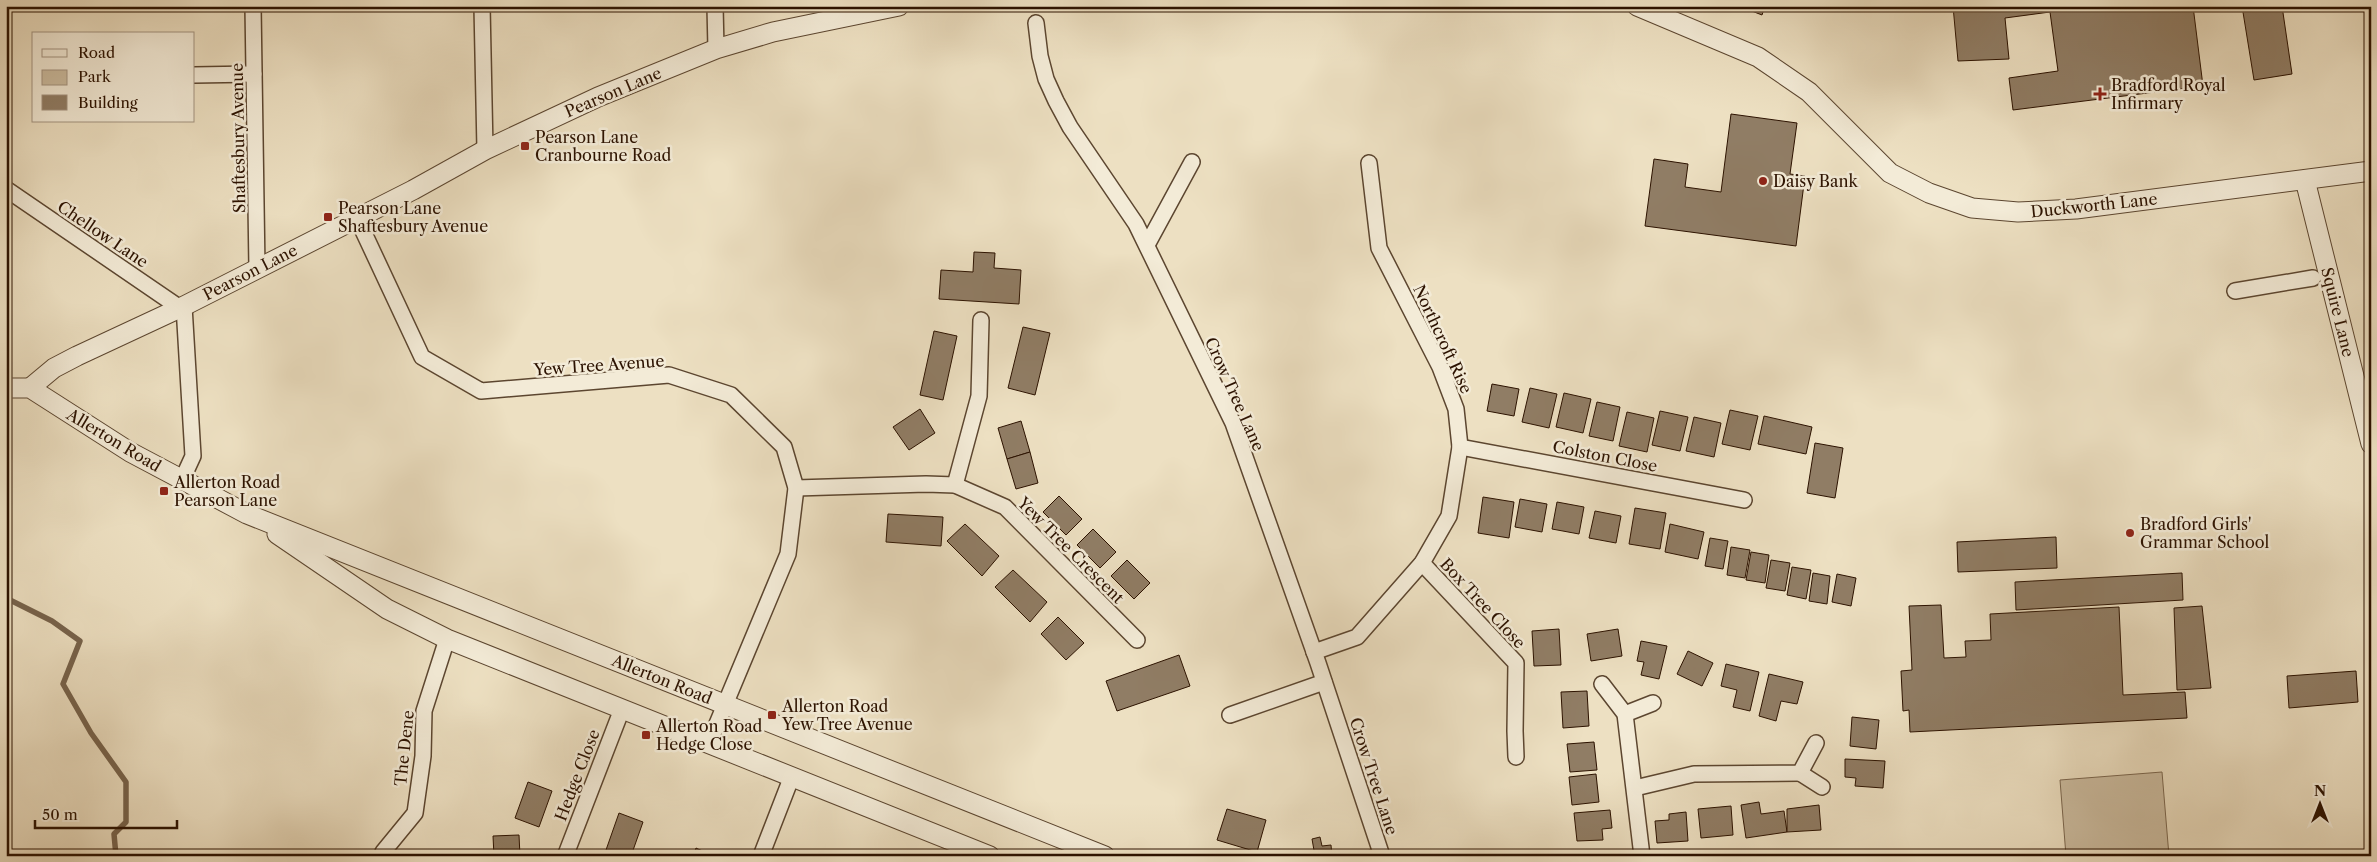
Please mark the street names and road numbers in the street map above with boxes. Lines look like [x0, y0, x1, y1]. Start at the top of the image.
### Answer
street label: Shaftesbury Avenue [227, 63, 249, 213]
street label: Pearson Lane [562, 63, 664, 121]
street label: Duckworth Lane [2030, 188, 2158, 222]
street label: Chellow Lane [54, 196, 152, 272]
street label: Pearson Lane [199, 240, 301, 304]
street label: Squire Lane [2317, 265, 2359, 359]
street label: Northcroft Rise [1409, 282, 1477, 397]
street label: Crow Tree Lane [1201, 334, 1269, 454]
street label: Yew Tree Avenue [532, 350, 665, 380]
street label: Allerton Road [62, 404, 165, 476]
street label: Colston Close [1551, 436, 1659, 476]
street label: Yew Tree Crescent [1013, 492, 1129, 608]
street label: Box Tree Close [1436, 554, 1530, 652]
street label: Allerton Road [608, 649, 715, 708]
street label: The Dene [390, 709, 418, 787]
street label: Crow Tree Lane [1346, 715, 1402, 837]
street label: Hedge Close [550, 726, 604, 824]

